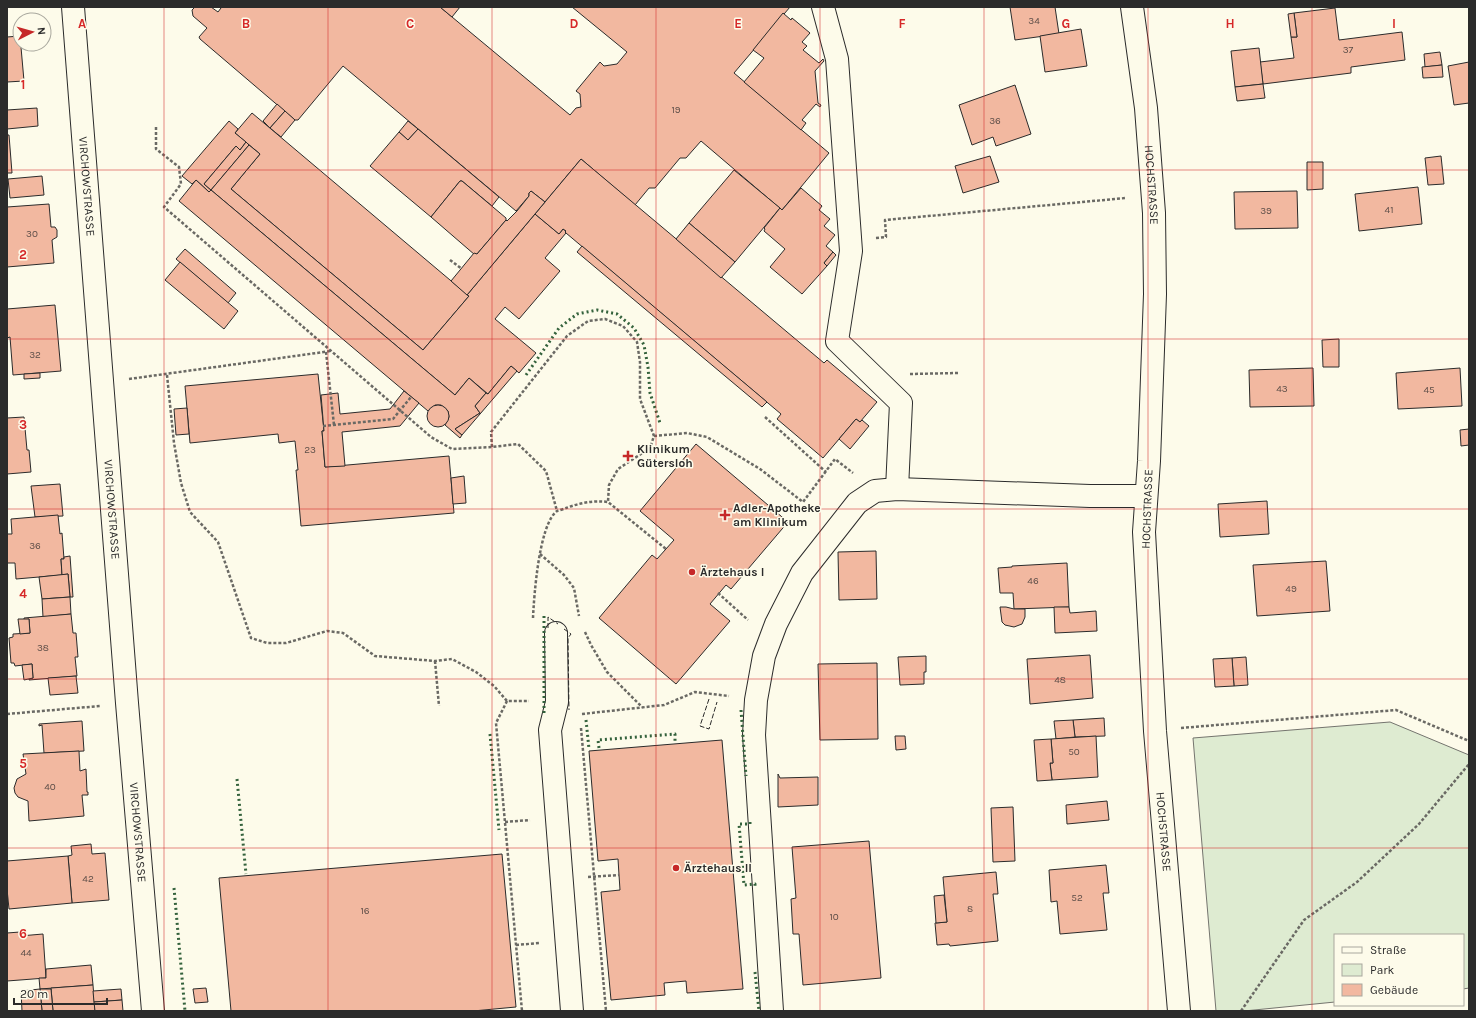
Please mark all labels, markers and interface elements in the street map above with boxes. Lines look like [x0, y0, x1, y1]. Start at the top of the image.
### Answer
north arrow [12, 12, 52, 52]
house number: 34 [1028, 15, 1040, 27]
text: A [78, 16, 86, 31]
text: B [242, 16, 250, 31]
text: C [406, 16, 414, 31]
text: D [570, 16, 579, 31]
text: E [734, 16, 742, 31]
text: F [898, 16, 906, 31]
text: G [1062, 16, 1070, 31]
text: H [1225, 16, 1235, 31]
text: I [1392, 16, 1396, 31]
text: N [35, 26, 48, 36]
house number: 37 [1343, 44, 1354, 56]
text: 1 [21, 77, 25, 92]
house number: 19 [671, 104, 681, 116]
house number: 36 [989, 115, 1001, 127]
street label: VIRCHOWSTRASSE [76, 136, 98, 237]
street label: HOCHSTRASSE [1142, 144, 1161, 225]
house number: 41 [1385, 204, 1393, 216]
house number: 39 [1260, 205, 1272, 217]
house number: 30 [26, 228, 38, 240]
text: 2 [19, 247, 27, 262]
house number: 32 [29, 349, 41, 361]
house number: 43 [1276, 383, 1288, 395]
house number: 45 [1423, 384, 1435, 396]
text: 3 [19, 417, 27, 432]
place label: Klinikum Gütersloh [637, 442, 693, 470]
house number: 23 [304, 444, 316, 456]
marker: Klinikum Gütersloh [622, 450, 634, 462]
street label: VIRCHOWSTRASSE [101, 459, 123, 560]
street label: HOCHSTRASSE [1139, 469, 1155, 549]
place label: Adler-Apotheke am Klinikum [733, 501, 821, 529]
marker: Adler-Apotheke am Klinikum [720, 510, 730, 520]
house number: 36 [29, 540, 41, 552]
place label: Ärztehaus I [700, 565, 764, 579]
marker: Ärztehaus I [687, 567, 697, 577]
house number: 46 [1027, 575, 1039, 587]
house number: 49 [1285, 583, 1297, 595]
text: 4 [19, 586, 27, 601]
house number: 38 [37, 642, 49, 654]
house number: 48 [1054, 674, 1066, 686]
house number: 50 [1068, 746, 1080, 758]
text: 5 [19, 756, 27, 771]
house number: 40 [44, 781, 56, 793]
street label: VIRCHOWSTRASSE [127, 782, 149, 883]
street label: HOCHSTRASSE [1153, 791, 1174, 872]
place label: Ärztehaus II [684, 861, 752, 875]
marker: Ärztehaus II [671, 863, 681, 873]
house number: 42 [82, 873, 94, 885]
house number: 52 [1071, 892, 1083, 904]
house number: 8 [967, 903, 973, 915]
house number: 16 [360, 905, 370, 917]
house number: 10 [829, 911, 839, 923]
text: 6 [19, 926, 27, 941]
legend [1334, 934, 1464, 1006]
text: Straße [1370, 943, 1406, 957]
house number: 44 [20, 947, 32, 959]
text: Park [1370, 963, 1395, 977]
scale bar [14, 980, 107, 1006]
text: Gebäude [1370, 983, 1418, 997]
text: 20 m [20, 987, 48, 1001]

